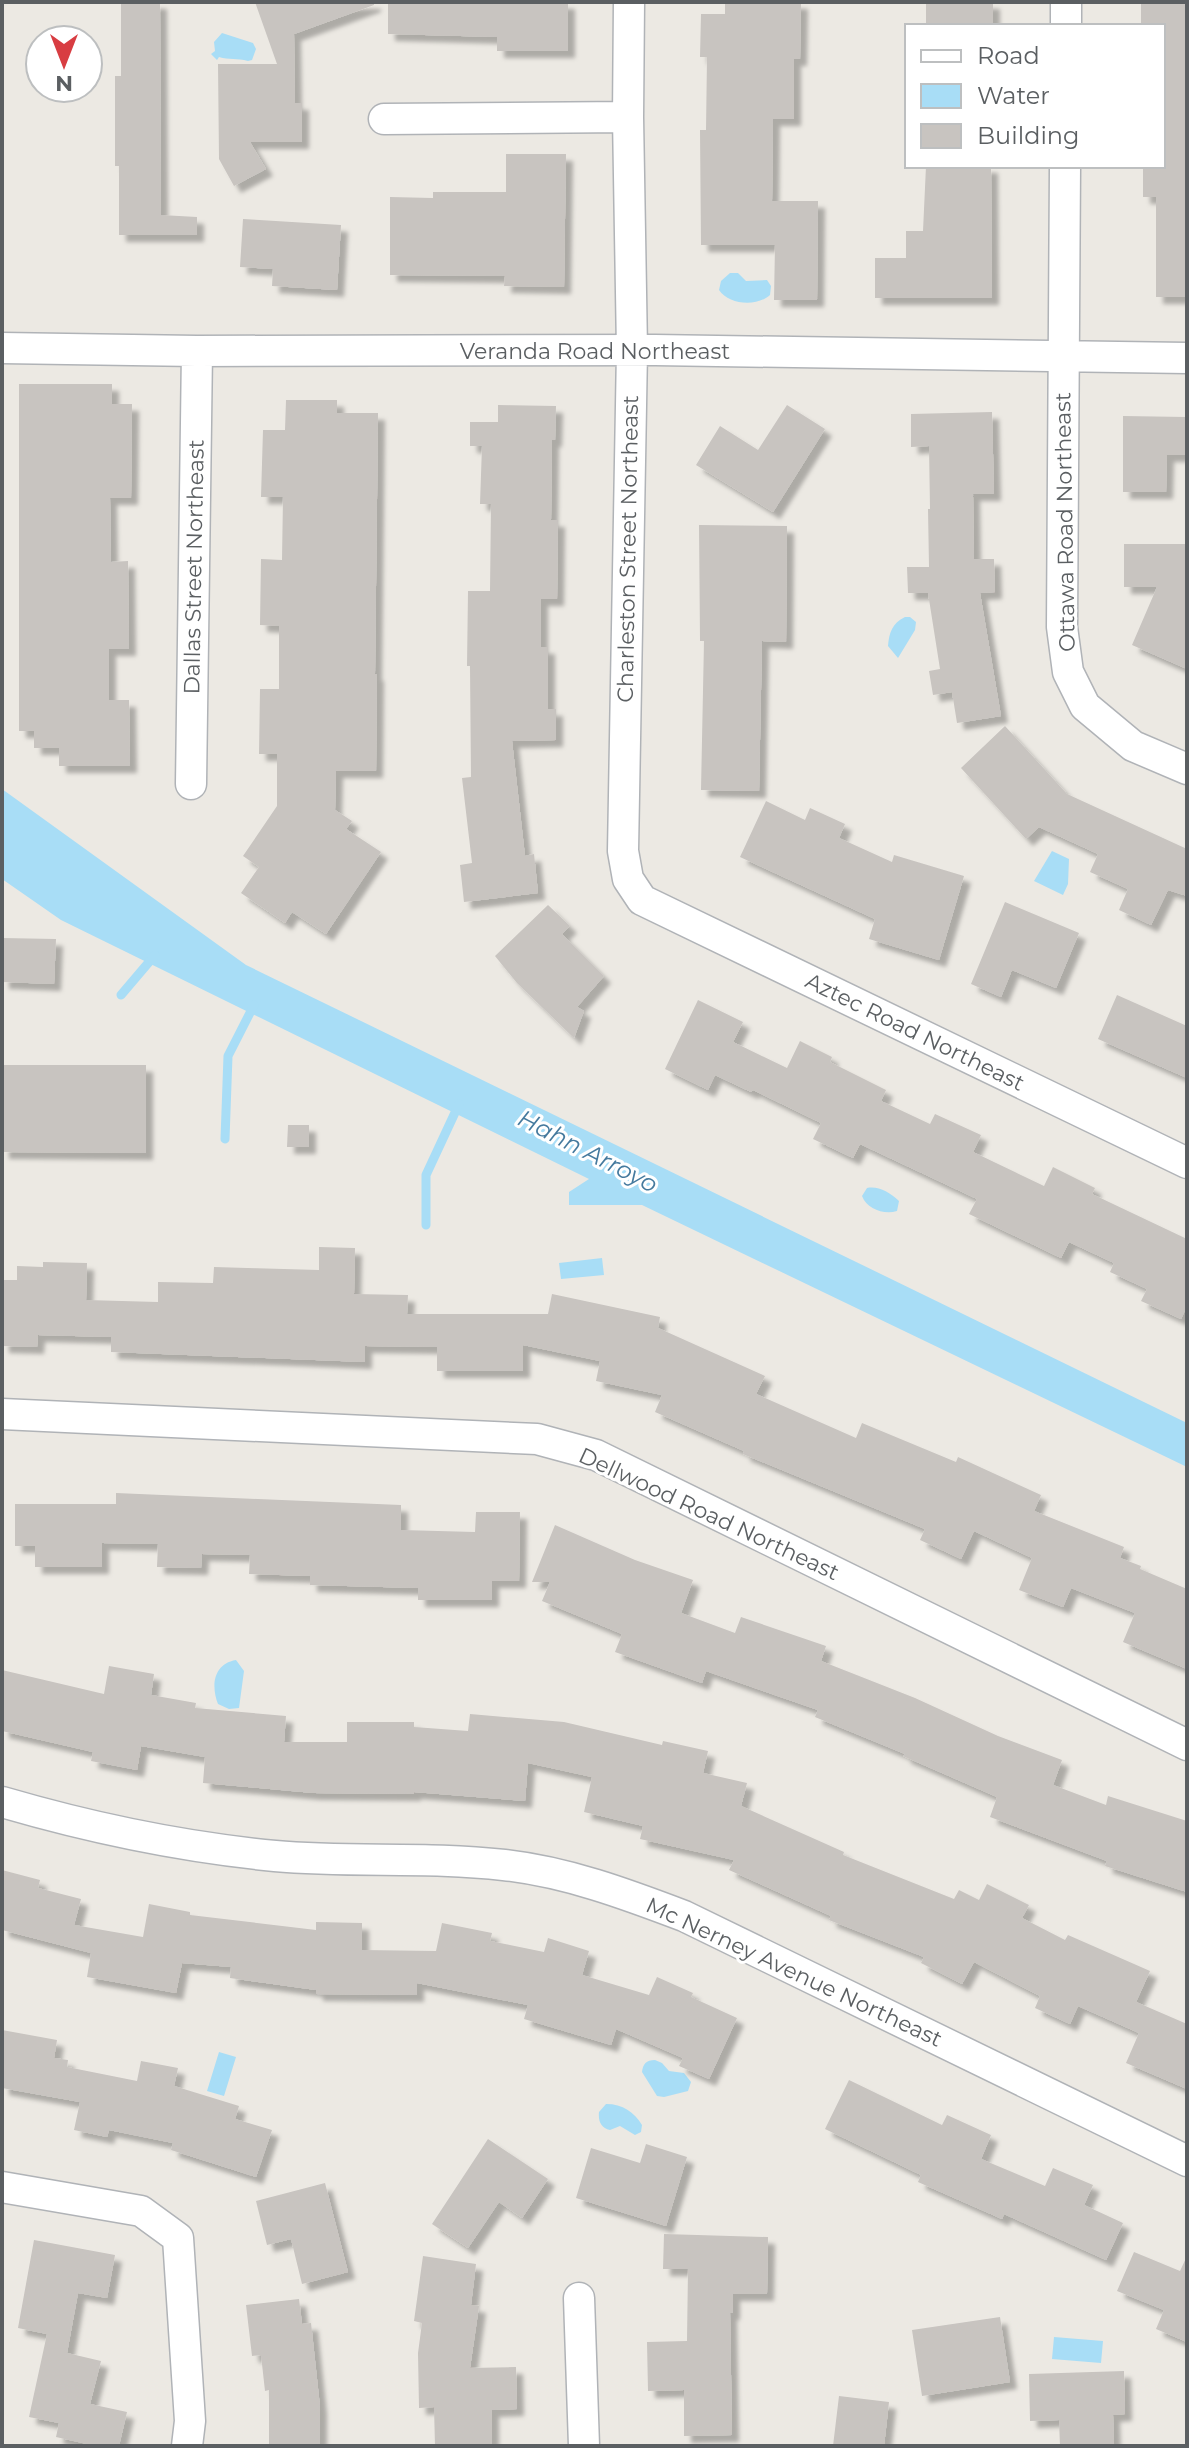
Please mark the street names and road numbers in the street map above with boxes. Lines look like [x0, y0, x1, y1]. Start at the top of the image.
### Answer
street label: Veranda Road Northeast [460, 338, 730, 365]
street label: Ottawa Road Northeast [1049, 392, 1081, 652]
street label: Charleston Street Northeast [612, 395, 644, 703]
street label: Dallas Street Northeast [178, 439, 210, 695]
street label: Aztec Road Northeast [801, 967, 1029, 1097]
street label: Dellwood Road Northeast [575, 1442, 844, 1586]
street label: Mc Nerney Avenue Northeast [642, 1891, 946, 2053]

